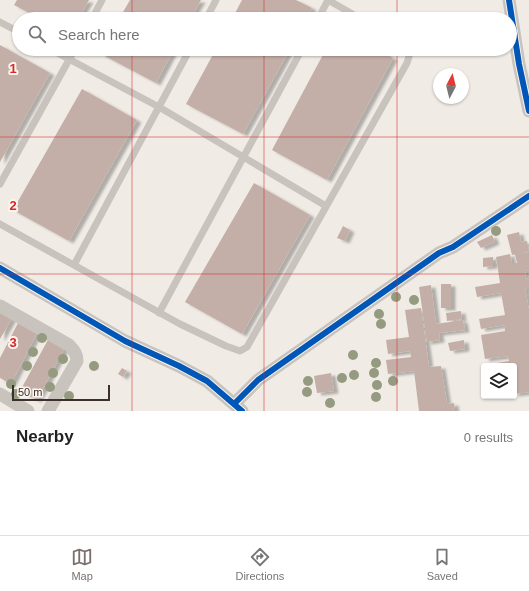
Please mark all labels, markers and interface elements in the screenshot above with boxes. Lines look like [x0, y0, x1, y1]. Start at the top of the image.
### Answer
search box [12, 12, 517, 56]
icon: search [26, 23, 48, 45]
text: Search here [58, 26, 140, 43]
text: 1 [9, 61, 17, 76]
north arrow [433, 68, 469, 104]
text: 2 [9, 198, 17, 213]
text: 3 [9, 335, 17, 350]
map controls [481, 363, 517, 399]
button: layers [481, 363, 517, 399]
scale bar [12, 383, 110, 402]
text: 50 m [18, 386, 42, 398]
text: Nearby [16, 427, 74, 446]
text: 0 results [464, 430, 513, 445]
tab: Map [71, 546, 93, 582]
tab: Directions [235, 546, 284, 582]
tab: Saved [427, 546, 458, 582]

